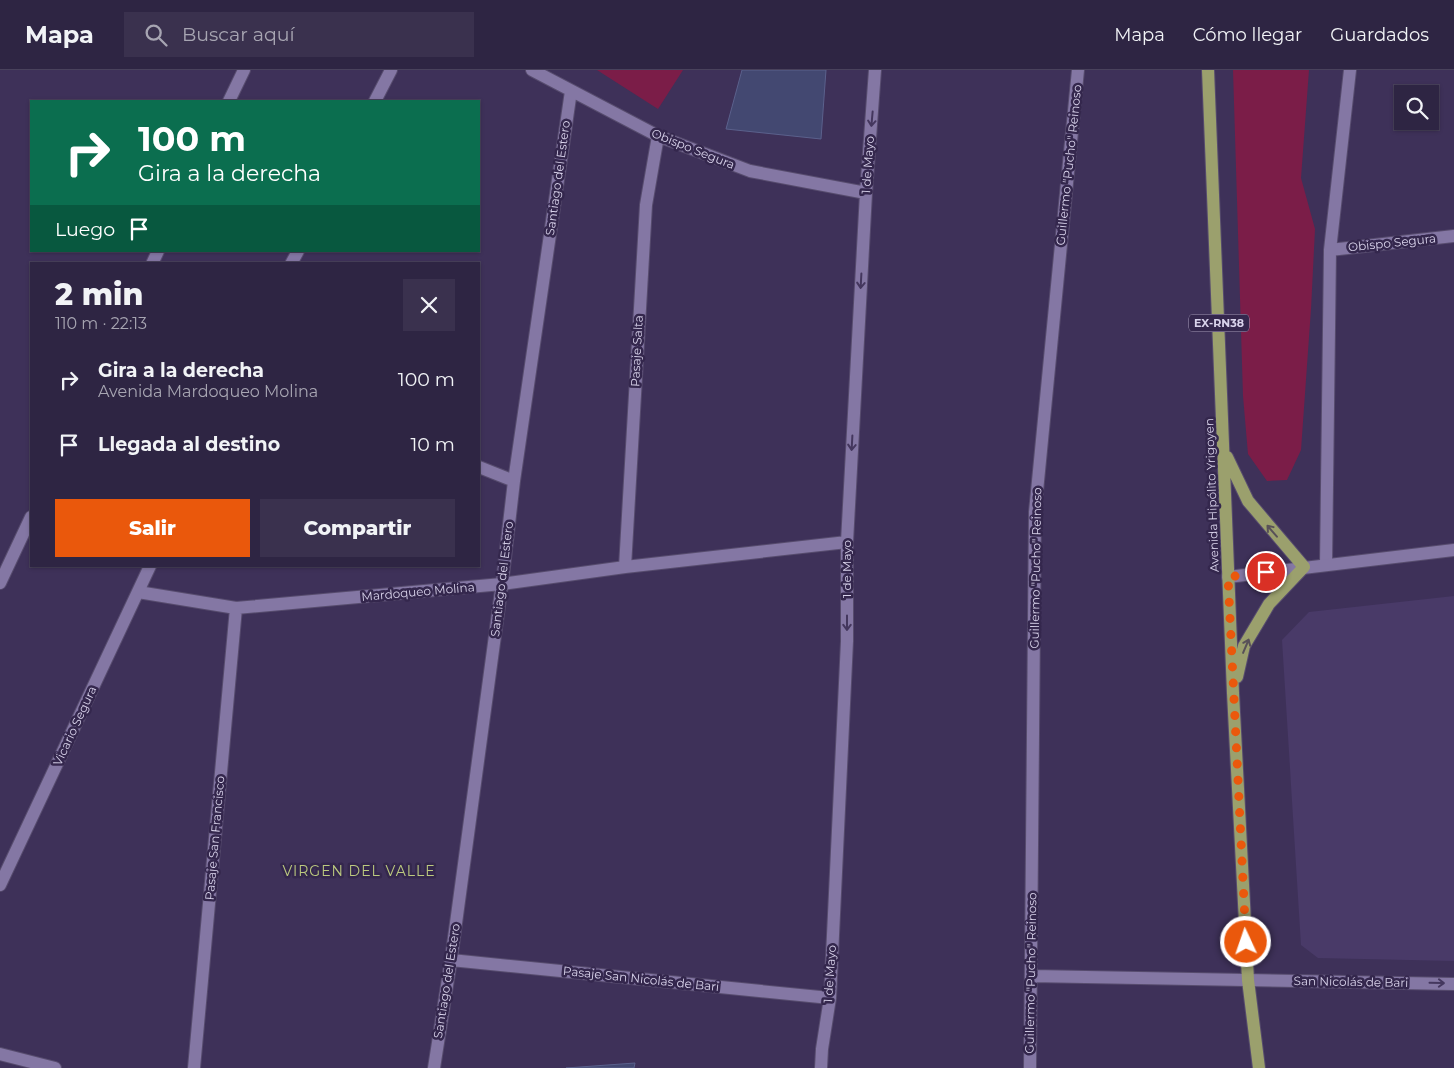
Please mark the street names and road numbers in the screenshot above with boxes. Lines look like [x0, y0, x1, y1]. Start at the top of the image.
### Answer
street label: Guillermo "Pucho" Reinoso [1053, 84, 1084, 246]
street label: Santiago del Estero [542, 119, 573, 237]
street label: Obispo Segura [649, 125, 737, 172]
street label: 1 de Mayo [858, 135, 877, 195]
street label: Obispo Segura [1347, 230, 1437, 255]
road number: EX-RN38 [1189, 314, 1249, 332]
street label: Pasaje Salta [627, 315, 646, 387]
street label: Avenida Hipólito Yrigoyen [1201, 418, 1222, 572]
street label: Guillermo "Pucho" Reinoso [1027, 487, 1044, 649]
street label: Santiago del Estero [487, 520, 516, 638]
street label: 1 de Mayo [839, 540, 854, 598]
street label: Mardoqueo Molina [361, 579, 475, 604]
street label: Vicario Segura [50, 684, 100, 768]
street label: Pasaje San Francisco [202, 775, 227, 901]
street label: Guillermo "Pucho" Reinoso [1022, 892, 1039, 1054]
street label: Santiago del Estero [430, 922, 463, 1040]
street label: 1 de Mayo [820, 944, 839, 1004]
street label: Pasaje San Nicolás de Bari [562, 963, 720, 994]
street label: San Nicolás de Bari [1293, 973, 1409, 990]

